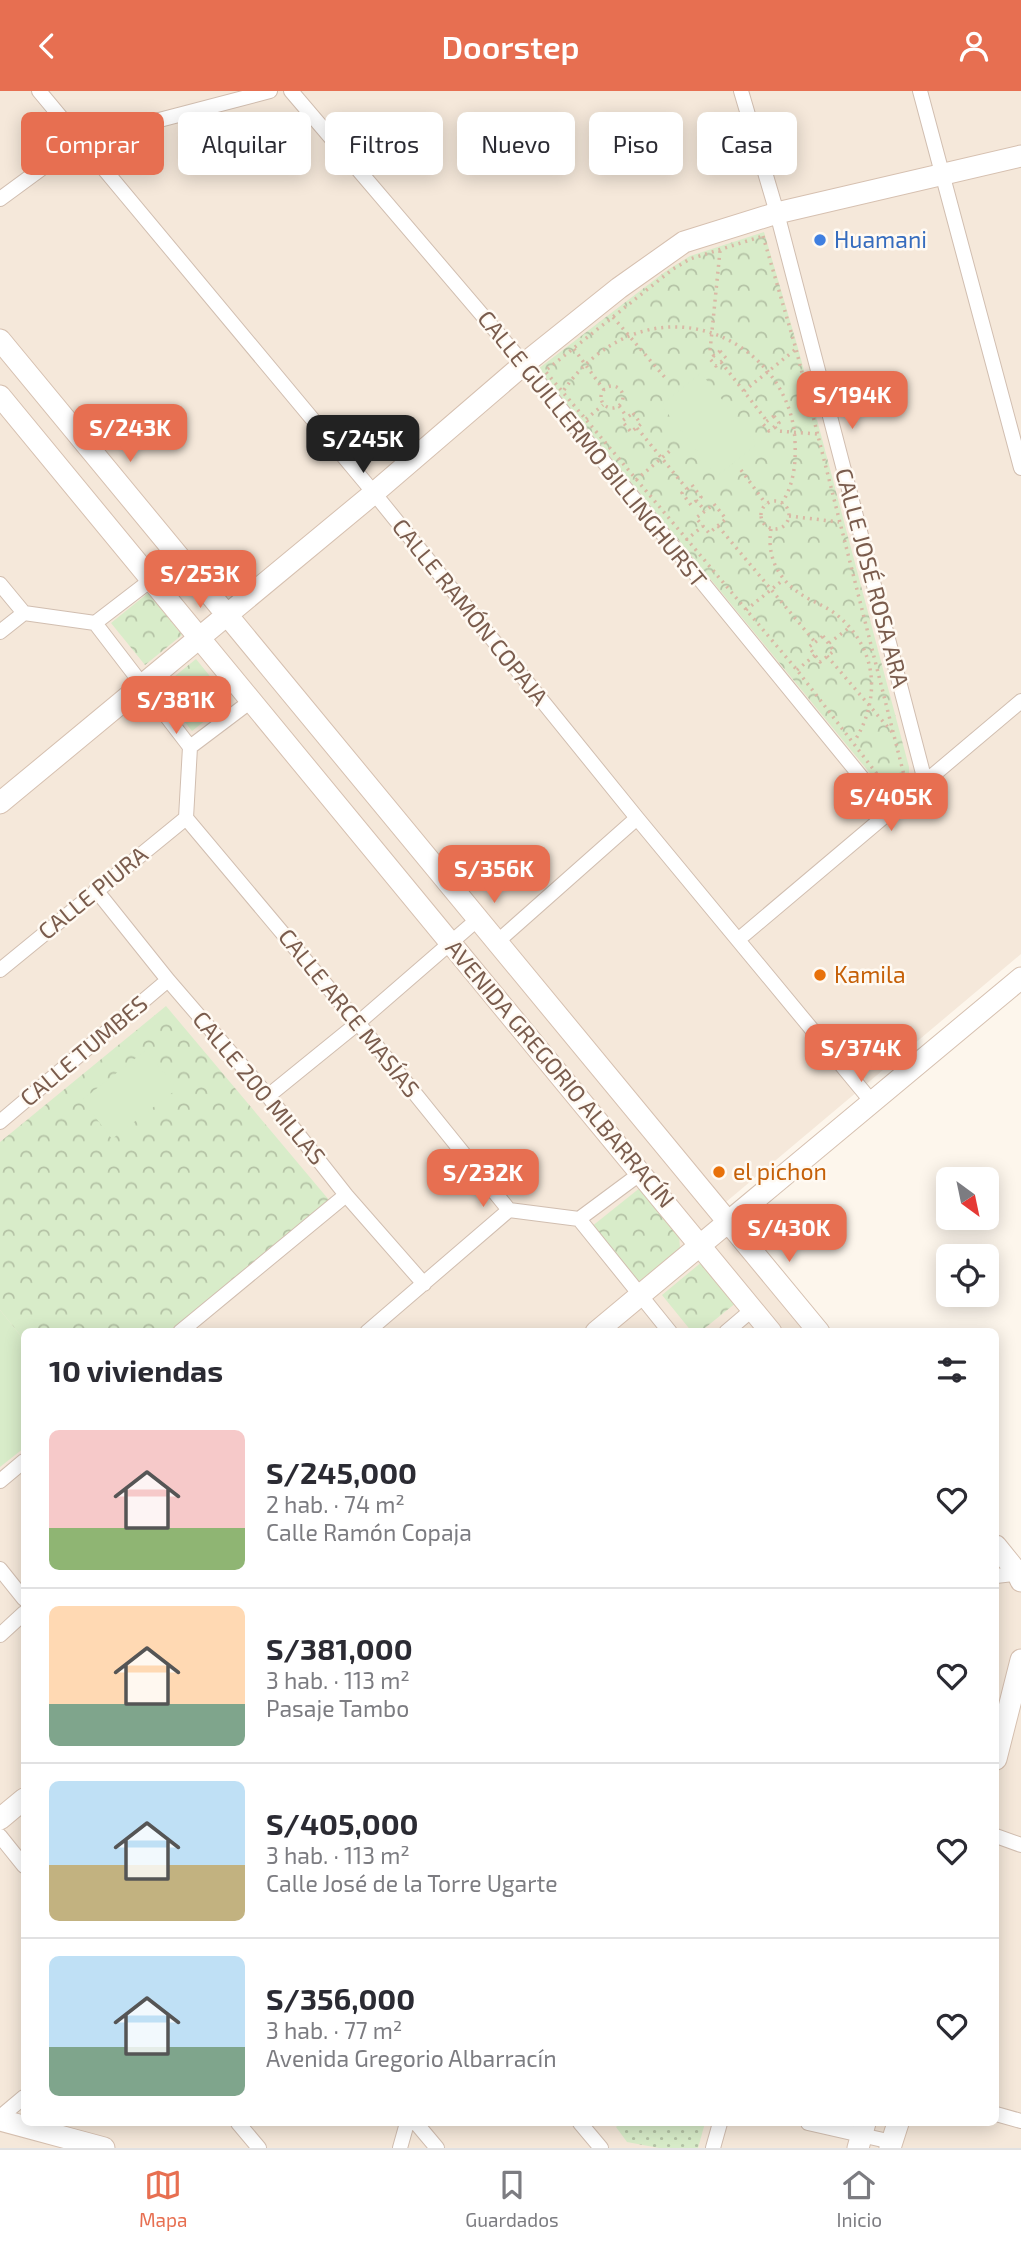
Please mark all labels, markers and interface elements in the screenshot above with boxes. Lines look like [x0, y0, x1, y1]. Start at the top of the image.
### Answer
icon: back [28, 27, 66, 65]
text: Doorstep [441, 27, 580, 65]
icon: person [955, 27, 993, 65]
chip: Comprar [21, 112, 164, 175]
chip: Alquilar [178, 112, 311, 175]
chip: Filtros [325, 112, 443, 175]
chip: Nuevo [457, 112, 575, 175]
chip: Piso [589, 112, 683, 175]
chip: Casa [697, 112, 797, 175]
place label: Huamani [834, 225, 927, 253]
marker: Huamani [812, 232, 828, 248]
street label: CALLE GUILLERMO BILLINGHURST [472, 304, 713, 592]
pin: S/194K [795, 371, 909, 431]
text: S/194K [813, 380, 891, 408]
pin: S/243K [73, 405, 187, 464]
text: S/243K [89, 413, 171, 441]
pin: S/245K [306, 415, 420, 475]
text: S/245K [322, 424, 404, 452]
street label: CALLE JOSÉ ROSA ARA [830, 465, 916, 691]
street label: CALLE RAMÓN COPAJA [387, 512, 555, 711]
pin: S/253K [143, 551, 257, 610]
text: S/253K [160, 559, 240, 587]
pin: S/381K [119, 677, 233, 736]
text: S/381K [137, 685, 215, 713]
pin: S/405K [834, 773, 948, 833]
text: S/405K [850, 782, 932, 810]
street label: CALLE PIURA [32, 839, 153, 945]
pin: S/356K [437, 845, 551, 905]
text: S/356K [454, 854, 534, 882]
street label: CALLE ARCE MASÍAS [273, 922, 426, 1102]
street label: AVENIDA GREGORIO ALBARRACÍN [441, 934, 681, 1213]
place label: Kamila [834, 960, 906, 988]
marker: Kamila [812, 967, 828, 983]
street label: CALLE TUMBES [14, 989, 153, 1112]
street label: CALLE 200 MILLAS [187, 1005, 332, 1170]
pin: S/374K [804, 1025, 918, 1084]
text: S/374K [821, 1033, 901, 1061]
pin: S/232K [426, 1149, 540, 1209]
place label: el pichon [733, 1157, 827, 1185]
text: S/232K [443, 1158, 523, 1186]
marker: el pichon [711, 1164, 727, 1180]
north arrow [936, 1167, 999, 1230]
map controls [936, 1167, 999, 1307]
pin: S/430K [732, 1205, 846, 1264]
text: S/430K [748, 1213, 830, 1241]
button: locate [936, 1244, 999, 1307]
icon: filters [933, 1351, 971, 1389]
text: 10 viviendas [49, 1352, 223, 1388]
text: S/245,000 [266, 1454, 417, 1490]
icon: home [105, 1458, 189, 1542]
icon: heart [933, 1481, 971, 1519]
text: 2 hab. · 74 m² [266, 1490, 405, 1518]
text: Calle Ramón Copaja [266, 1518, 472, 1546]
text: S/381,000 [266, 1630, 413, 1666]
icon: home [105, 1634, 189, 1718]
icon: heart [933, 1657, 971, 1695]
text: 3 hab. · 113 m² [266, 1666, 410, 1694]
text: Pasaje Tambo [266, 1694, 409, 1722]
text: S/405,000 [266, 1805, 419, 1841]
icon: home [105, 1809, 189, 1893]
icon: heart [933, 1832, 971, 1870]
text: 3 hab. · 113 m² [266, 1841, 410, 1869]
text: Calle José de la Torre Ugarte [266, 1869, 558, 1897]
text: S/356,000 [266, 1980, 415, 2016]
icon: home [105, 1984, 189, 2068]
icon: heart [933, 2007, 971, 2045]
text: 3 hab. · 77 m² [266, 2016, 402, 2044]
text: Avenida Gregorio Albarracín [266, 2044, 557, 2072]
tab: Mapa [139, 2166, 187, 2231]
tab: Guardados [465, 2166, 559, 2231]
tab: Inicio [837, 2166, 882, 2231]

